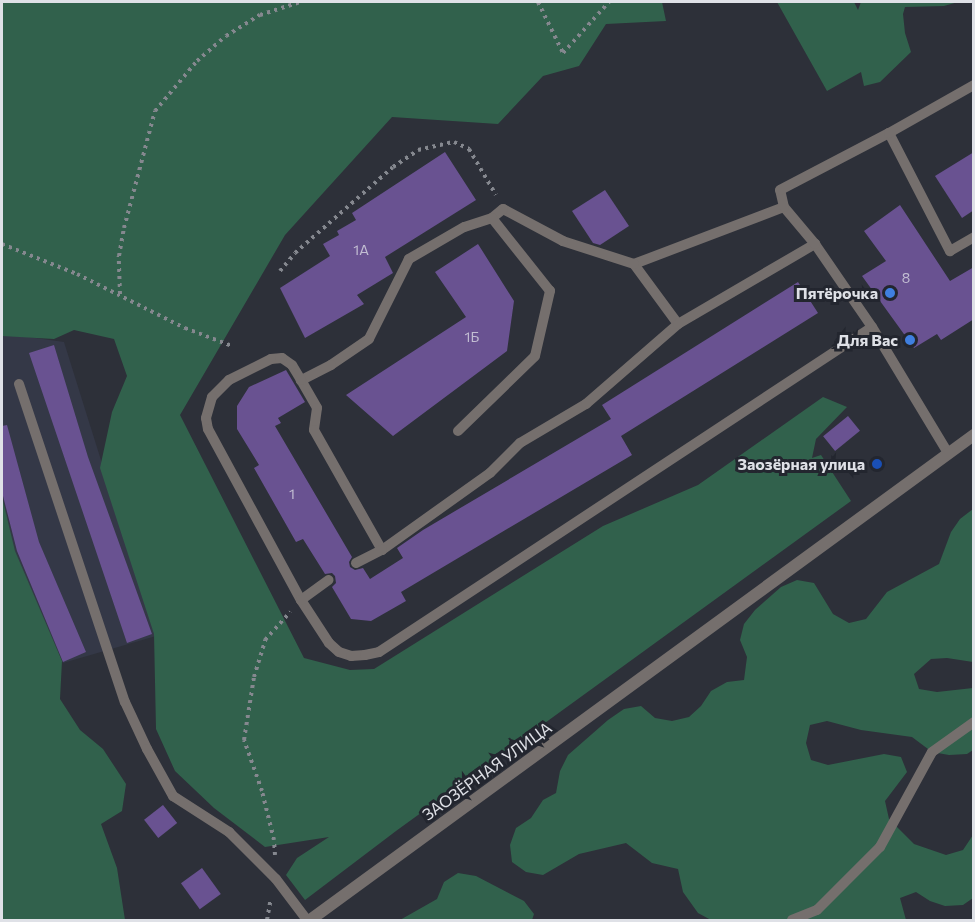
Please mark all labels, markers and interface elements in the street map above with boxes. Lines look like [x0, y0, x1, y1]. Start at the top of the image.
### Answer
house number: 1А [353, 242, 369, 258]
house number: 8 [902, 270, 910, 286]
place label: Пятёрочка [796, 283, 878, 303]
marker: Пятёрочка [883, 286, 897, 300]
house number: 1Б [465, 329, 479, 345]
place label: Для Вас [837, 330, 898, 350]
marker: Для Вас [903, 333, 917, 347]
place label: Заозёрная улица [738, 454, 865, 474]
marker: Заозёрная улица [870, 457, 884, 471]
house number: 1 [289, 486, 295, 502]
street label: ЗАОЗЁРНАЯ УЛИЦА [419, 718, 555, 824]

